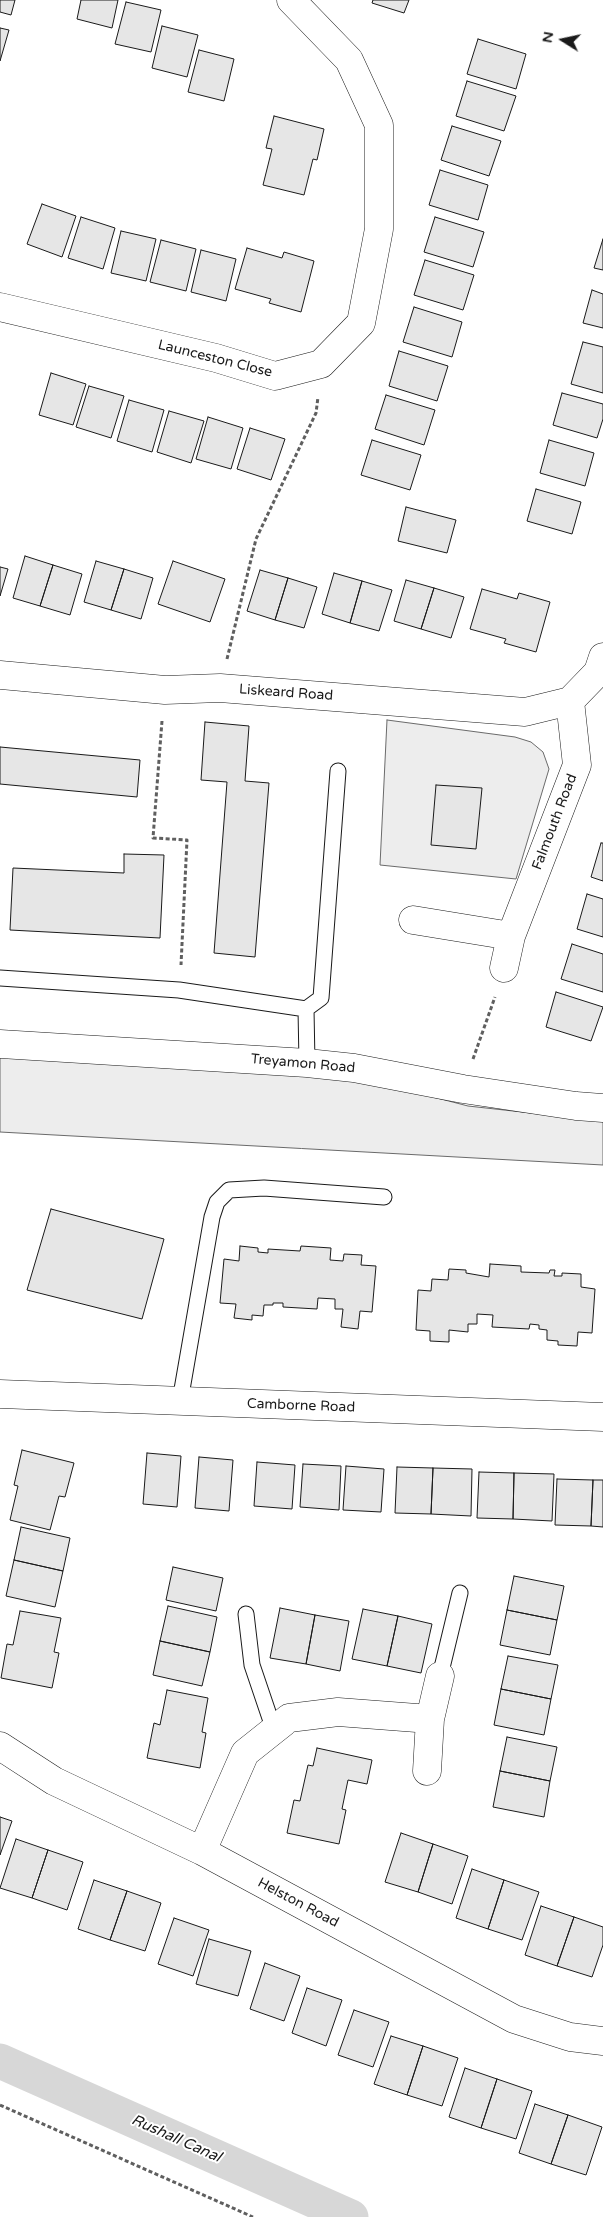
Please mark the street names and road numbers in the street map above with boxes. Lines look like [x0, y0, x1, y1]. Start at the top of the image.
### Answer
street label: Launceston Close [156, 337, 274, 381]
street label: Liskeard Road [238, 681, 334, 705]
street label: Falmouth Road [529, 772, 581, 872]
street label: Treyamon Road [250, 1051, 356, 1077]
street label: Camborne Road [247, 1396, 355, 1416]
street label: Helston Road [255, 1875, 341, 1931]

